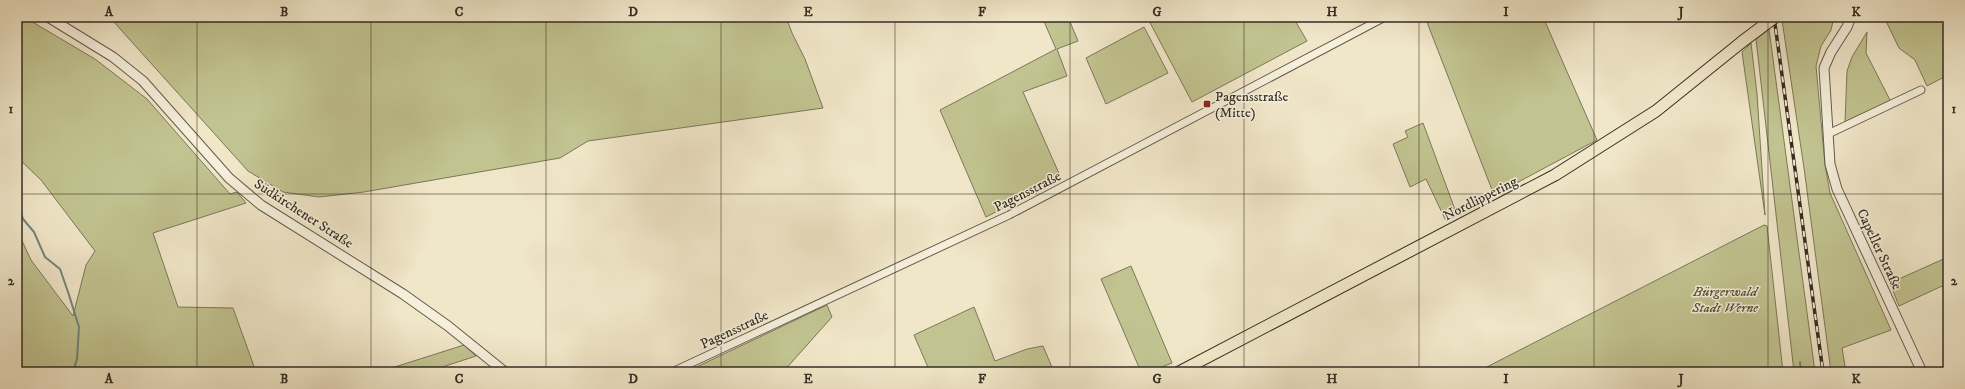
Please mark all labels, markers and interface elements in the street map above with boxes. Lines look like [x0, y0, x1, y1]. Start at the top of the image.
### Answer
text: A [104, 4, 114, 20]
text: B [280, 4, 288, 20]
text: C [455, 4, 464, 20]
text: D [628, 4, 638, 20]
text: E [803, 4, 813, 20]
text: F [978, 4, 987, 20]
text: G [1152, 4, 1162, 20]
text: H [1327, 4, 1338, 20]
text: I [1503, 4, 1509, 20]
text: J [1676, 4, 1684, 21]
text: K [1851, 4, 1861, 20]
place label: Pagensstraße (Mitte) [1215, 88, 1288, 122]
marker: Pagensstraße (Mitte) [1202, 99, 1212, 109]
text: 1 [9, 101, 14, 117]
text: 1 [1952, 101, 1957, 117]
street label: Pagensstraße [991, 167, 1064, 217]
street label: Nordlippering [1440, 172, 1521, 225]
street label: Südkirchener Straße [251, 175, 357, 253]
street label: Capeller Straße [1852, 206, 1906, 293]
text: 2 [8, 273, 15, 289]
text: 2 [1951, 273, 1958, 289]
park label: Bürgerwald Stadt Werne [1691, 283, 1759, 317]
street label: Pagensstraße [697, 306, 772, 354]
text: A [104, 371, 114, 387]
text: B [280, 371, 288, 387]
text: C [455, 371, 464, 387]
text: D [628, 371, 638, 387]
text: E [803, 371, 813, 387]
text: F [978, 371, 987, 387]
text: G [1152, 371, 1162, 387]
text: H [1327, 371, 1338, 387]
text: I [1503, 371, 1509, 387]
text: J [1676, 371, 1684, 388]
text: K [1851, 371, 1861, 387]

